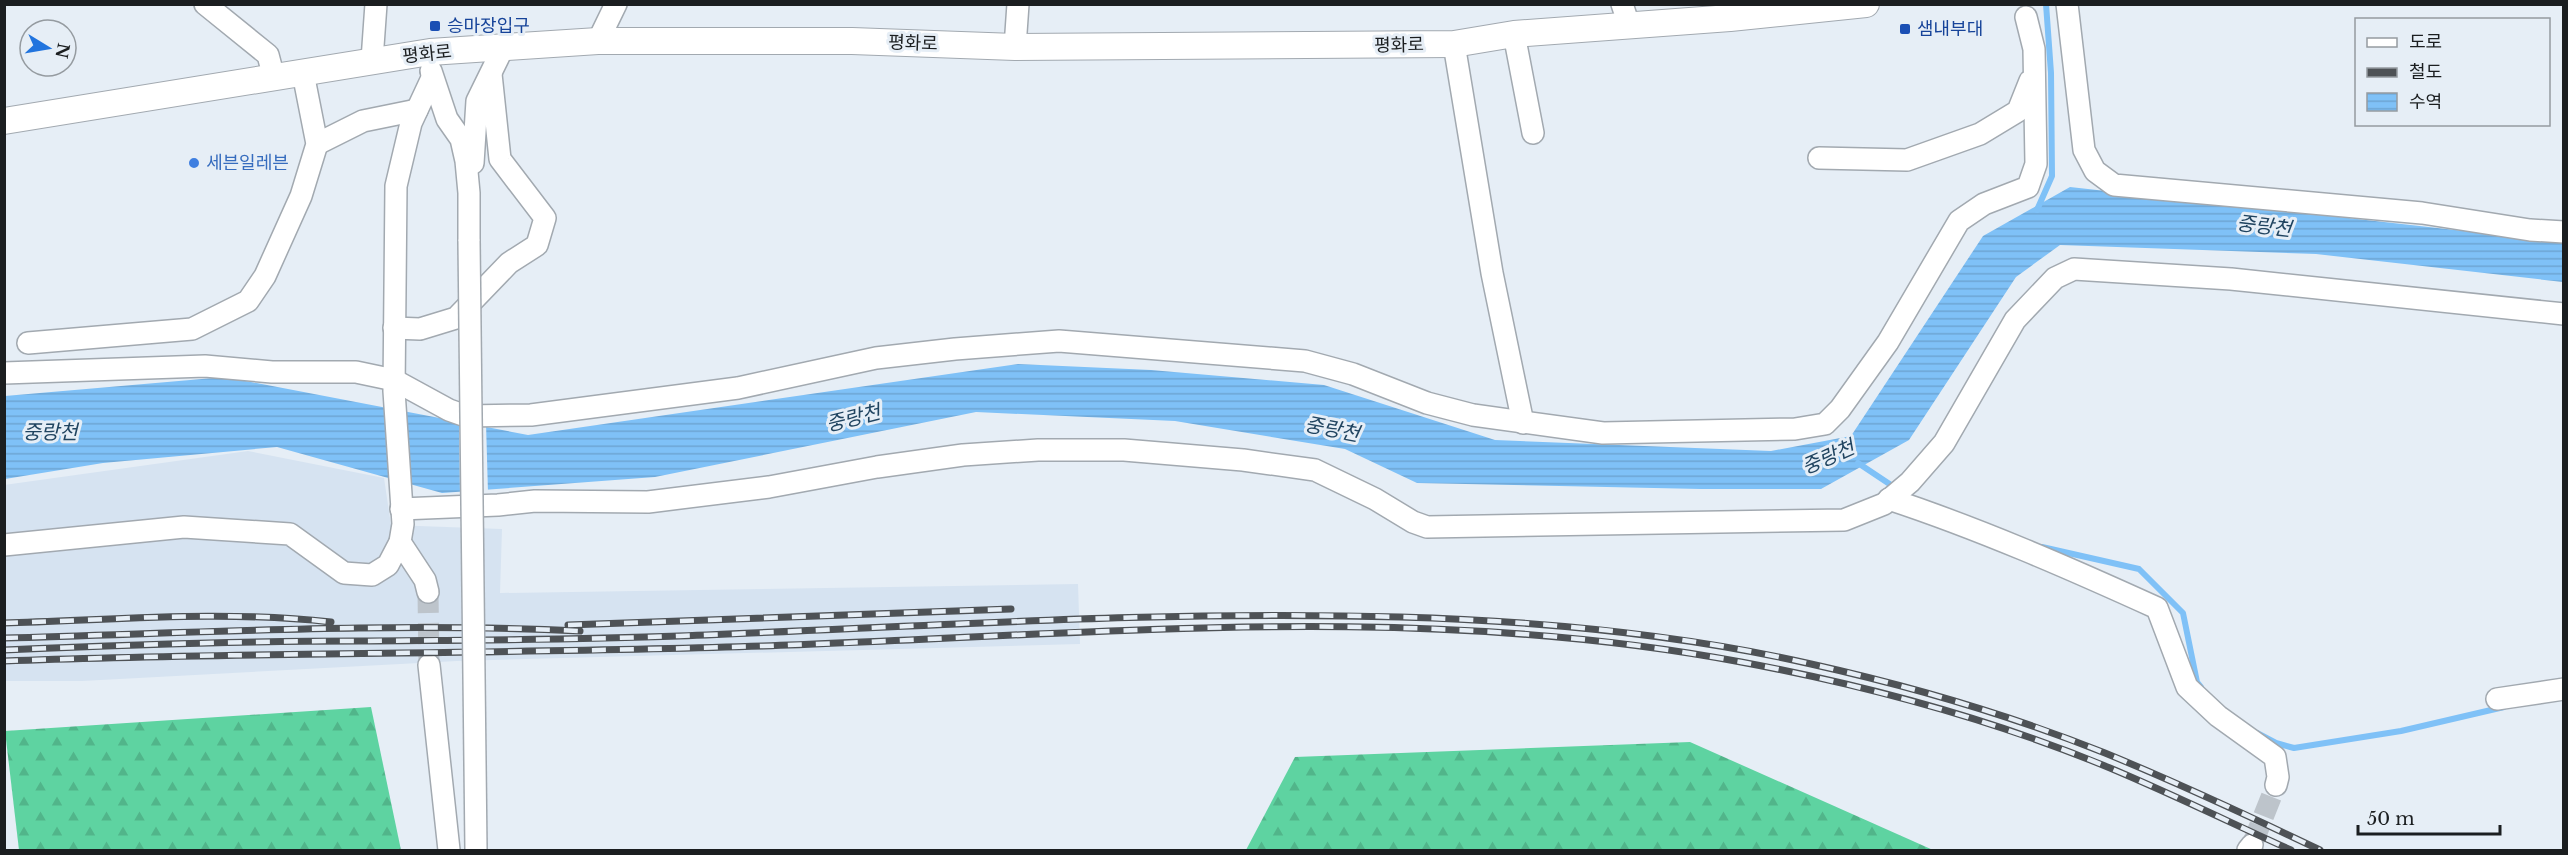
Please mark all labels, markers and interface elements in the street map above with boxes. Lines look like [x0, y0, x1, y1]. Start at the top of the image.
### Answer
place label: 승마장입구 [447, 15, 530, 37]
north arrow [18, 18, 78, 78]
place label: 샘내부대 [1917, 18, 1983, 40]
legend [2355, 18, 2550, 126]
marker: 승마장입구 [428, 19, 442, 33]
marker: 샘내부대 [1898, 22, 1912, 36]
street label: 평화로 [888, 31, 938, 55]
text: 도로 [2409, 31, 2442, 53]
street label: 평화로 [1374, 34, 1424, 56]
street label: 평화로 [401, 40, 453, 68]
text: N [51, 42, 74, 60]
text: 철도 [2409, 61, 2442, 83]
text: 수역 [2409, 91, 2442, 113]
place label: 세븐일레븐 [206, 152, 289, 174]
marker: 세븐일레븐 [187, 156, 201, 170]
water label: 중랑천 [2235, 211, 2295, 242]
water label: 중랑천 [823, 399, 885, 436]
water label: 중랑천 [1303, 412, 1364, 447]
water label: 중랑천 [22, 420, 80, 444]
water label: 중랑천 [1798, 434, 1860, 479]
scale bar [2358, 798, 2500, 836]
text: 50 m [2367, 808, 2415, 830]

